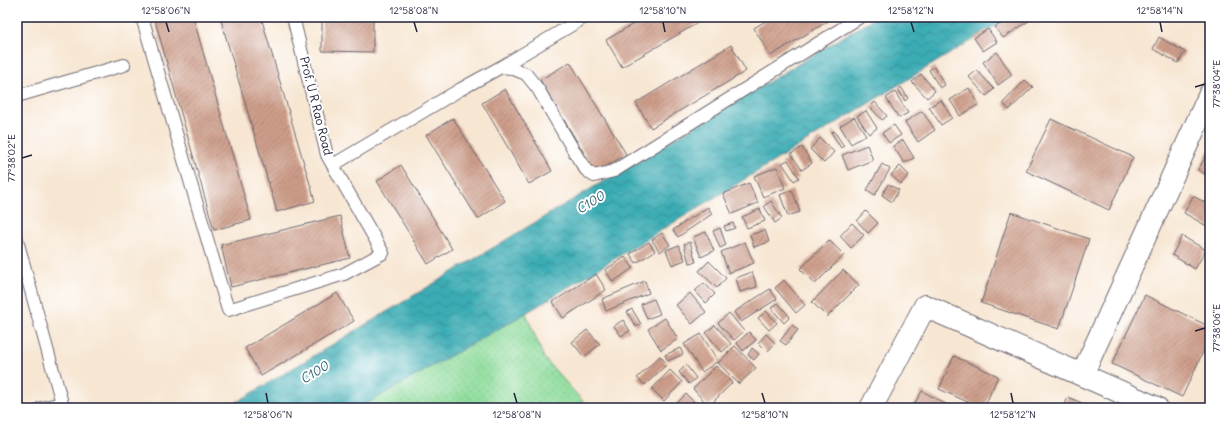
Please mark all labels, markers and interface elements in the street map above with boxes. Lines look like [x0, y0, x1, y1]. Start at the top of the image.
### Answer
text: 12°58'06"N [142, 4, 190, 17]
text: 12°58'08"N [390, 4, 438, 17]
text: 12°58'10"N [639, 4, 687, 17]
text: 12°58'12"N [888, 4, 934, 17]
text: 12°58'14"N [1137, 4, 1183, 17]
street label: Prof. U R Rao Road [297, 55, 336, 157]
text: 77°38'04"E [1210, 60, 1223, 108]
text: 77°38'02"E [5, 134, 18, 182]
water label: C100 [573, 186, 609, 218]
text: 77°38'06"E [1210, 304, 1223, 352]
water label: C100 [297, 356, 333, 388]
text: 12°58'06"N [244, 408, 292, 421]
text: 12°58'08"N [493, 408, 541, 421]
text: 12°58'10"N [741, 408, 789, 421]
text: 12°58'12"N [990, 408, 1036, 421]

